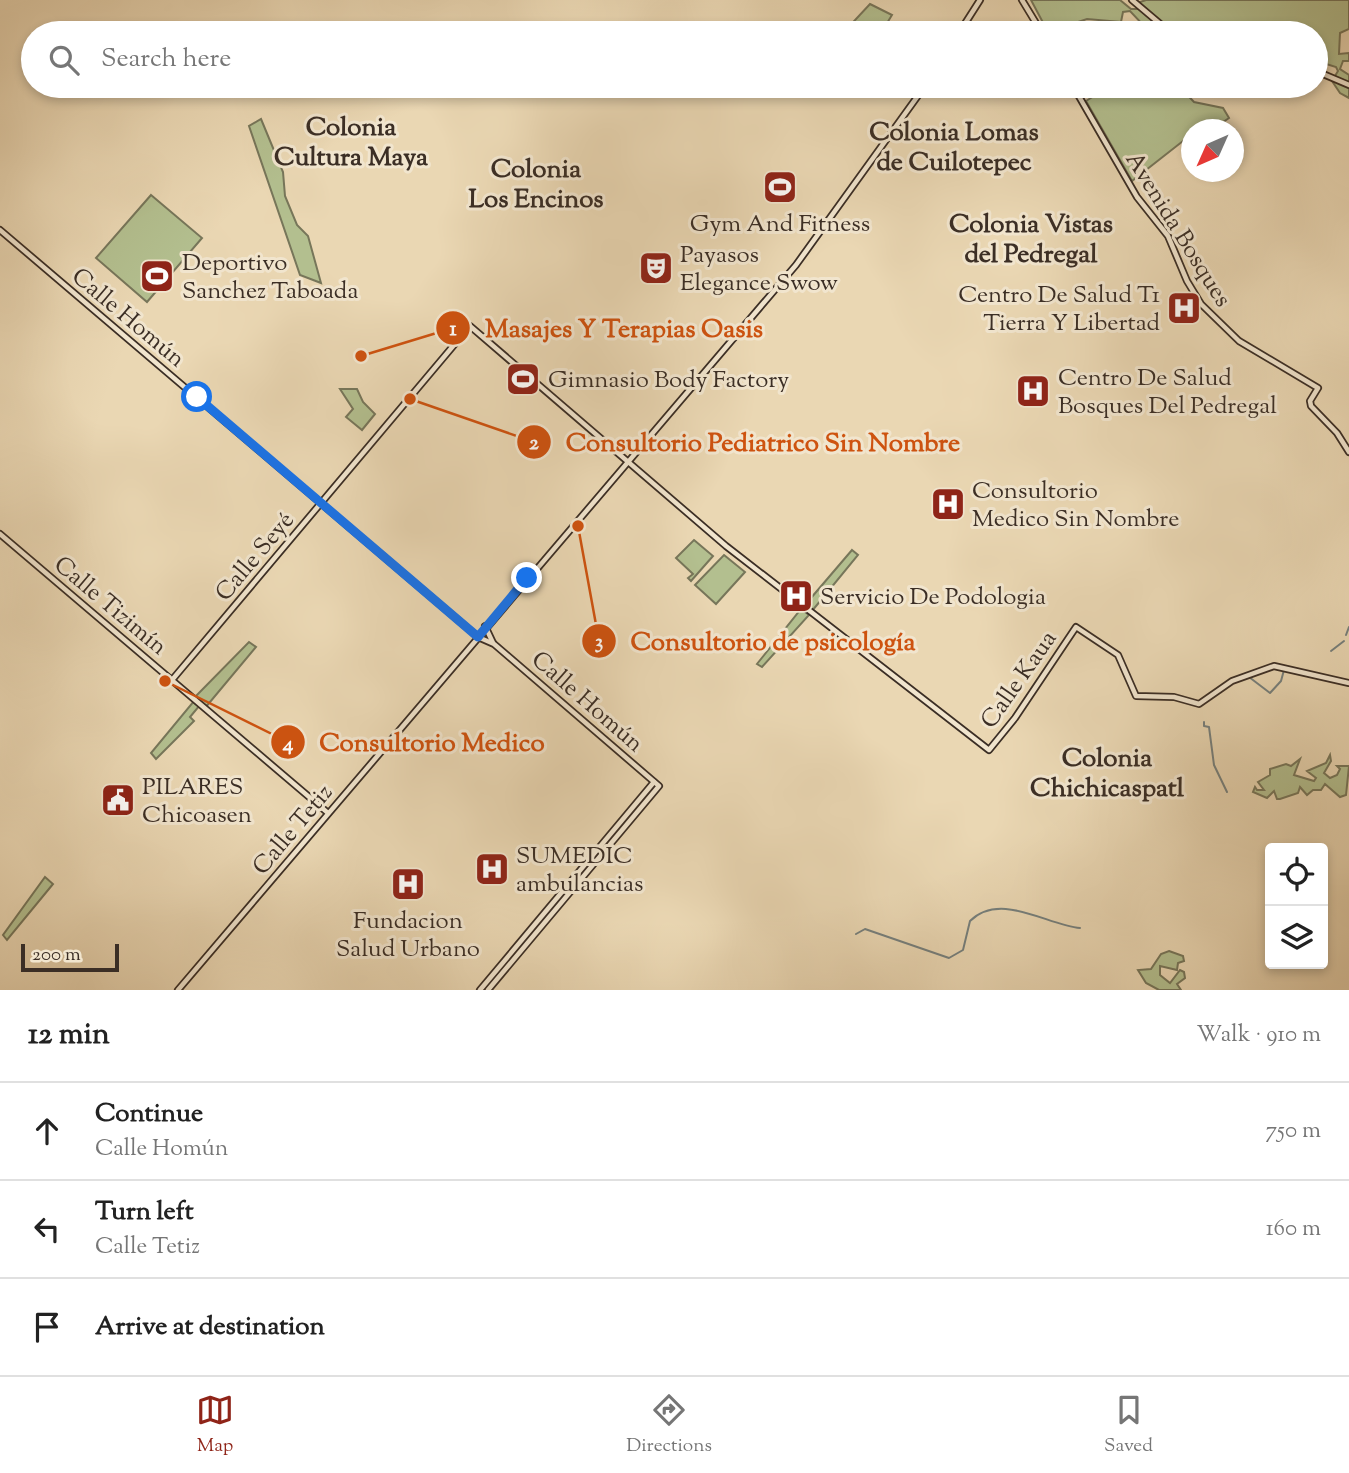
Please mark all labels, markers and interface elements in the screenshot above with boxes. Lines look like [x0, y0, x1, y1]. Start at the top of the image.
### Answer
search box [21, 21, 1328, 98]
icon: search [45, 41, 83, 79]
text: Search here [101, 41, 231, 78]
district label: Colonia Cultura Maya [274, 110, 428, 177]
district label: Colonia Lomas de Cuilotepec [869, 115, 1039, 182]
north arrow [1181, 119, 1244, 182]
street label: Avenida Bosques [1116, 146, 1239, 314]
district label: Colonia Los Encinos [468, 152, 604, 219]
sports icon: Gym And Fitness [761, 168, 799, 206]
district label: Colonia Vistas del Pedregal [949, 207, 1113, 274]
place label: Gym And Fitness [690, 208, 870, 242]
place label: Payasos Elegance Swow [680, 239, 838, 301]
place label: Deportivo Sanchez Taboada [182, 247, 358, 309]
theatre icon: Payasos Elegance Swow [637, 249, 675, 287]
sports icon: Deportivo Sanchez Taboada [138, 257, 176, 295]
street label: Calle Homún [63, 261, 192, 376]
place label: Centro De Salud T1 Tierra Y Libertad [958, 279, 1160, 341]
hospital icon: Centro De Salud T1 Tierra Y Libertad [1165, 289, 1203, 327]
callout: Masajes Y Terapias Oasis [436, 304, 777, 351]
text: Masajes Y Terapias Oasis [485, 312, 763, 349]
text: 1 [449, 315, 457, 345]
sports icon: Gimnasio Body Factory [504, 360, 542, 398]
place label: Centro De Salud Bosques Del Pedregal [1058, 362, 1277, 424]
place label: Gimnasio Body Factory [548, 364, 789, 398]
hospital icon: Centro De Salud Bosques Del Pedregal [1014, 372, 1052, 410]
route start [181, 381, 212, 412]
callout: Consultorio Pediatrico Sin Nombre [516, 418, 974, 465]
text: Consultorio Pediatrico Sin Nombre [566, 426, 960, 463]
text: 2 [529, 429, 539, 459]
place label: Consultorio Medico Sin Nombre [972, 475, 1180, 537]
hospital icon: Consultorio Medico Sin Nombre [929, 485, 967, 523]
street label: Calle Seyé [208, 505, 303, 609]
street label: Calle Tizimín [46, 549, 174, 664]
route end [511, 562, 542, 593]
hospital icon: Servicio De Podologia [777, 577, 815, 615]
place label: Servicio De Podologia [820, 581, 1046, 615]
callout: Consultorio de psicología [581, 617, 929, 664]
street label: Calle Kaua [973, 624, 1066, 736]
text: Consultorio de psicología [631, 625, 916, 662]
text: 3 [595, 628, 603, 658]
street label: Calle Homún [523, 644, 650, 761]
callout: Consultorio Medico [270, 719, 559, 766]
text: Consultorio Medico [319, 726, 545, 763]
text: 4 [282, 730, 294, 760]
district label: Colonia Chichicaspatl [1030, 741, 1185, 808]
place label: PILARES Chicoasen [142, 771, 252, 833]
street label: Calle Tetiz [245, 777, 342, 883]
public building icon: PILARES Chicoasen [99, 781, 137, 819]
place label: SUMEDIC ambulancias [516, 840, 644, 902]
map controls [1265, 843, 1328, 969]
button: locate [1265, 843, 1328, 906]
hospital icon: SUMEDIC ambulancias [473, 850, 511, 888]
hospital icon: Fundacion Salud Urbano [389, 865, 427, 903]
place label: Fundacion Salud Urbano [336, 905, 480, 967]
button: layers [1265, 906, 1328, 969]
scale bar [21, 941, 119, 973]
text: 200 m [32, 942, 81, 969]
text: 12 min [28, 1014, 110, 1057]
text: Walk · 910 m [1197, 1019, 1321, 1052]
text: Continue [95, 1096, 203, 1133]
icon: ahead [28, 1112, 66, 1150]
text: 750 m [1266, 1115, 1321, 1148]
text: Calle Homún [95, 1133, 228, 1166]
text: Turn left [95, 1194, 194, 1231]
icon: left [28, 1210, 66, 1248]
text: 160 m [1266, 1213, 1321, 1246]
text: Calle Tetiz [95, 1231, 200, 1264]
icon: arrive [28, 1308, 66, 1346]
text: Arrive at destination [95, 1309, 325, 1346]
tab: Map [196, 1391, 234, 1460]
tab: Directions [626, 1391, 712, 1460]
tab: Saved [1104, 1391, 1153, 1460]

